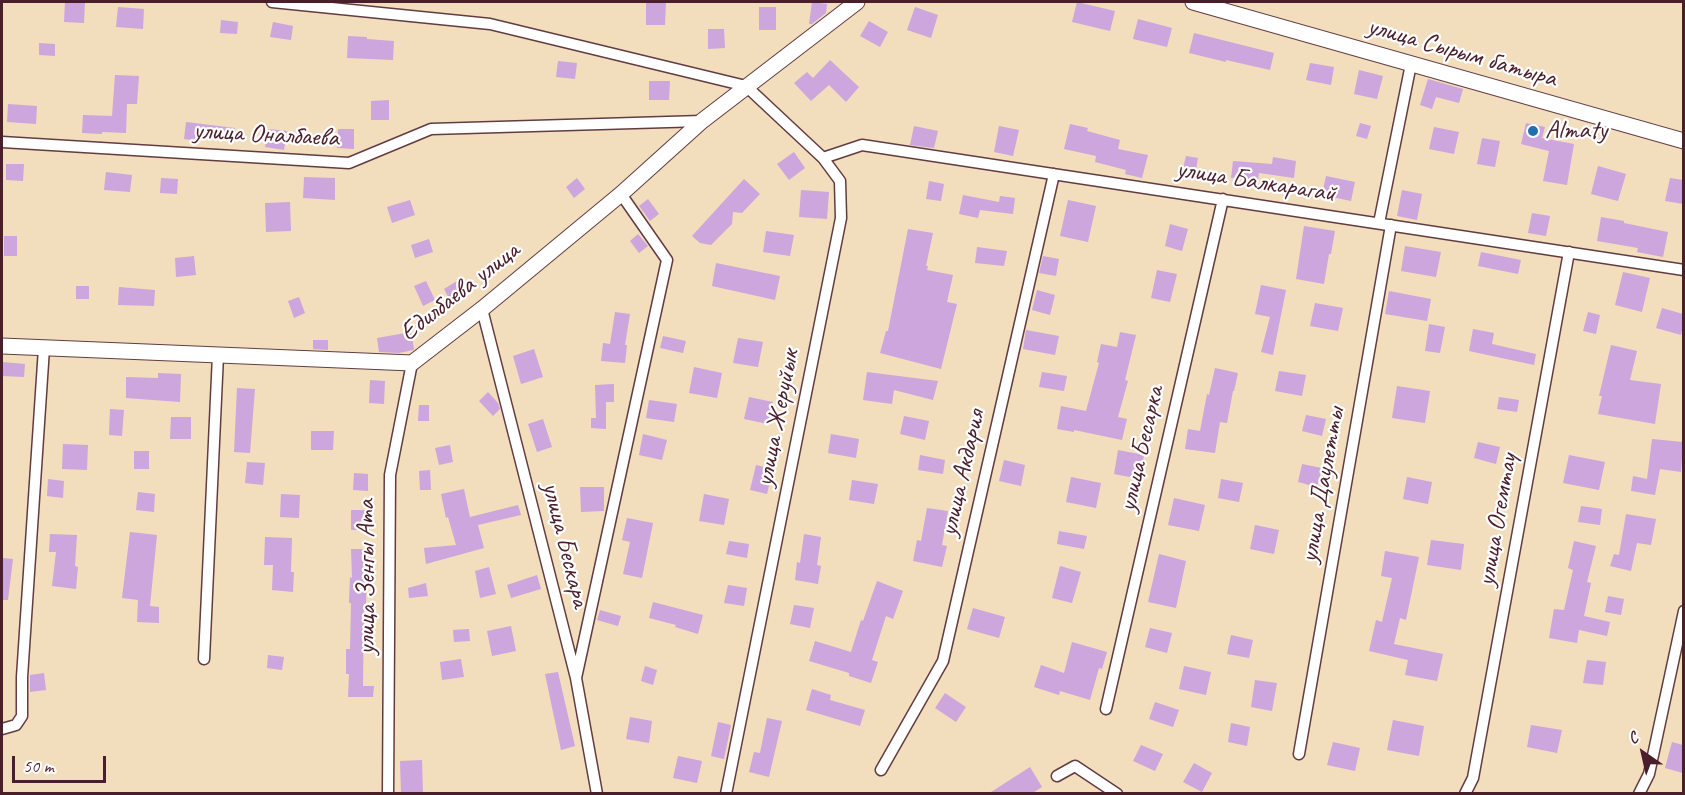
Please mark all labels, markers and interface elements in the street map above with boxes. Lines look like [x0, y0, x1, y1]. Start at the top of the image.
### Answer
street label: улица Сырым батыра [1364, 11, 1560, 95]
place label: Аlmaty [1545, 115, 1607, 147]
street label: улица Оналбаева [193, 116, 339, 154]
marker: Аlmaty [1526, 124, 1540, 138]
street label: улица Балкарагай [1174, 154, 1338, 210]
street label: Едилбаева улица [394, 236, 526, 348]
street label: улица Жеруйык [749, 347, 807, 489]
street label: улица Бесарка [1112, 383, 1172, 515]
street label: улица Даулетты [1294, 405, 1352, 565]
street label: улица Акдария [933, 407, 993, 539]
street label: улица Огемтау [1471, 451, 1525, 589]
street label: улица Бескара [534, 479, 596, 611]
street label: улица Зенгы Ата [351, 499, 383, 655]
north arrow [1613, 723, 1673, 783]
text: С [1624, 728, 1642, 749]
scale bar [15, 744, 110, 782]
text: 50 m [23, 755, 54, 777]

